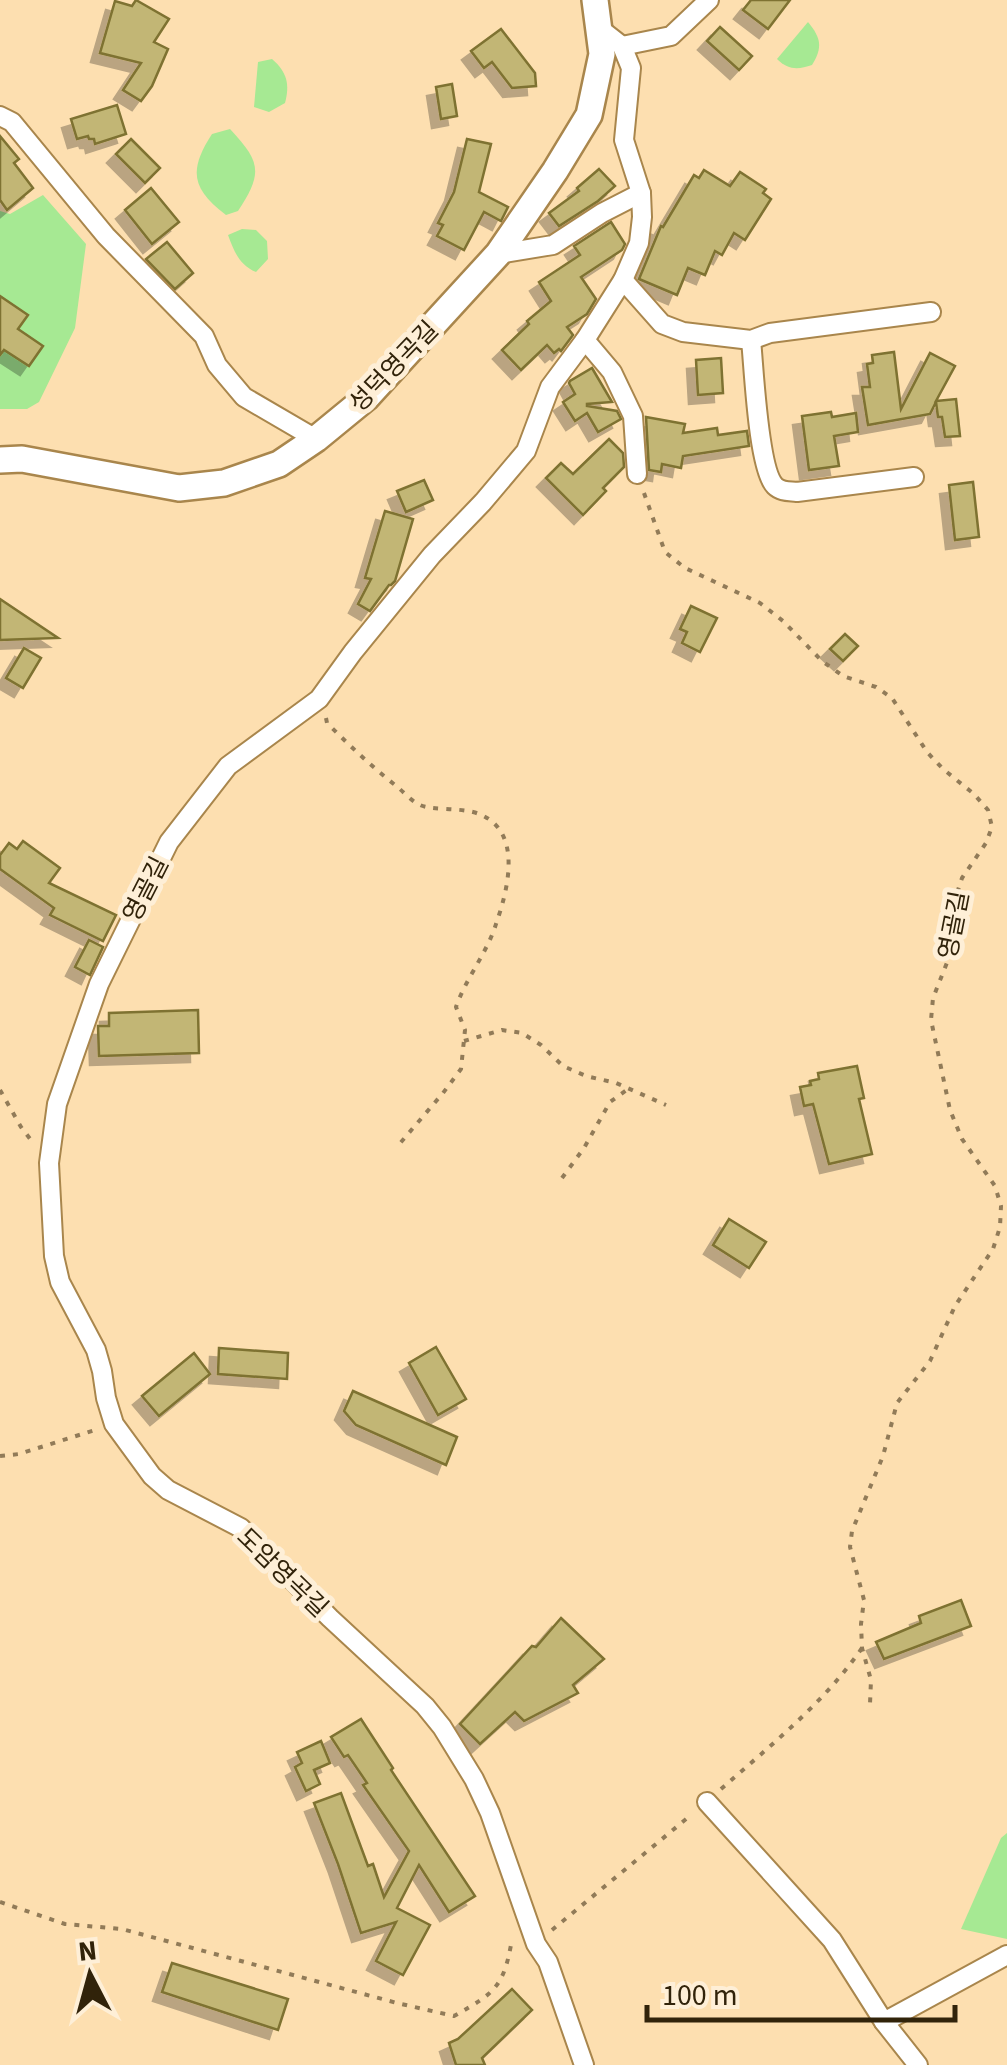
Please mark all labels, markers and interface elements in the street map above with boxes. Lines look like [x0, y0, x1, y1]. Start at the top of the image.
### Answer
street label: 성덕영곡길 [341, 313, 447, 421]
street label: 영골길 [114, 851, 178, 928]
street label: 영골길 [930, 888, 978, 962]
street label: 도암영곡길 [228, 1520, 336, 1626]
north arrow [40, 1925, 140, 2025]
text: N [76, 1930, 99, 1972]
scale bar [647, 1960, 954, 2022]
text: 100 m [662, 1974, 738, 2017]

